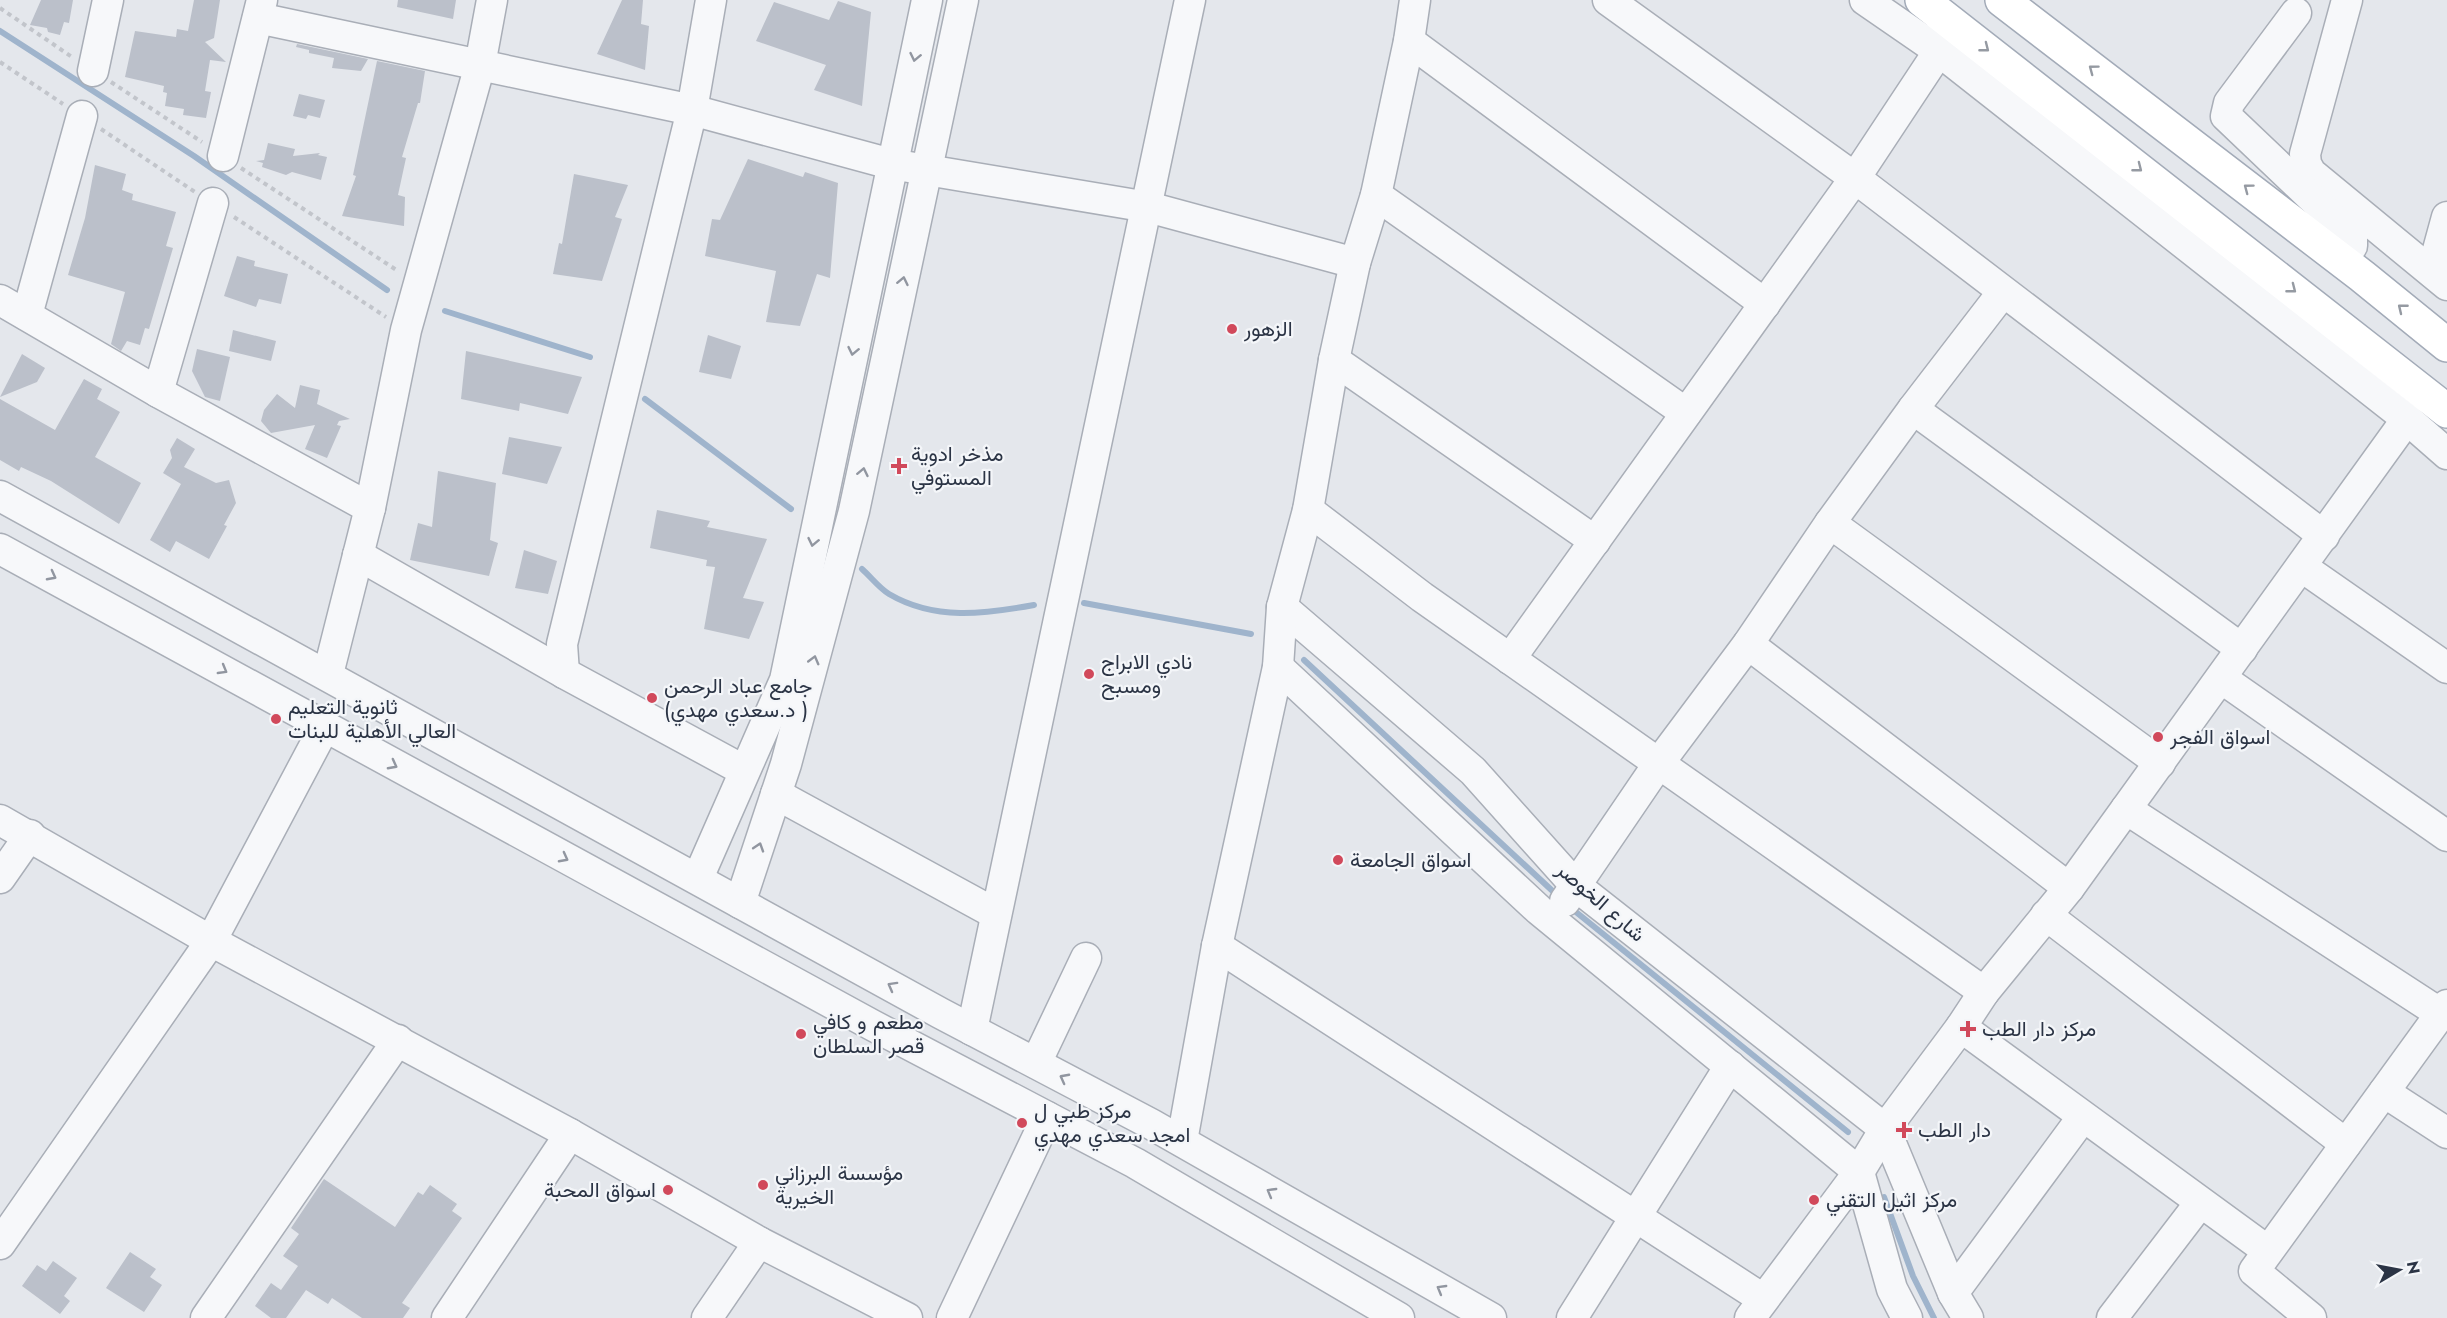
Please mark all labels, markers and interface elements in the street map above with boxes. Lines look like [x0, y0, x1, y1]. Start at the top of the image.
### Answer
one-way arrow [1978, 41, 1989, 52]
one-way arrow [909, 52, 922, 62]
one-way arrow [2089, 66, 2100, 77]
one-way arrow [2132, 161, 2143, 172]
one-way arrow [2244, 184, 2255, 195]
one-way arrow [896, 276, 909, 286]
one-way arrow [2285, 281, 2296, 292]
one-way arrow [2398, 304, 2409, 315]
place label: الزهور [1243, 314, 1293, 344]
marker: الزهور [1225, 322, 1239, 336]
one-way arrow [847, 345, 860, 355]
place label: مذخر ادویة المستوفي [911, 439, 1004, 495]
marker: مذخر ادویة المستوفي [892, 459, 906, 473]
one-way arrow [856, 467, 869, 477]
one-way arrow [807, 536, 820, 546]
one-way arrow [45, 569, 56, 580]
place label: نادي الابراج ومسبح [1101, 647, 1192, 701]
one-way arrow [807, 655, 819, 666]
one-way arrow [216, 663, 227, 674]
marker: نادي الابراج ومسبح [1082, 667, 1096, 681]
place label: جامع عباد الرحمن (د.سعدي مهدي ) [664, 671, 812, 727]
marker: جامع عباد الرحمن (د.سعدي مهدي ) [645, 691, 659, 705]
place label: ثانوية التعليم العالي الأهلية للبنات [288, 692, 456, 748]
marker: ثانوية التعليم العالي الأهلية للبنات [269, 712, 283, 726]
place label: اسواق الفجر [2169, 722, 2270, 752]
marker: اسواق الفجر [2151, 730, 2165, 744]
one-way arrow [386, 758, 397, 769]
one-way arrow [751, 842, 764, 853]
place label: اسواق الجامعة [1350, 845, 1471, 875]
one-way arrow [558, 851, 568, 862]
marker: اسواق الجامعة [1331, 853, 1345, 867]
street label: شارع الخوصر [1549, 854, 1652, 949]
one-way arrow [887, 982, 898, 993]
place label: مطعم و كافي قصر السلطان [813, 1007, 924, 1061]
place label: مركز دار الطب [1982, 1014, 2096, 1044]
marker: مركز دار الطب [1959, 1020, 1977, 1038]
marker: مطعم و كافي قصر السلطان [794, 1027, 808, 1041]
one-way arrow [1059, 1074, 1070, 1085]
place label: مركز طبي ل امجد سعدي مهدي [1034, 1096, 1190, 1152]
place label: دار الطب [1918, 1115, 1991, 1145]
marker: مركز طبي ل امجد سعدي مهدي [1015, 1116, 1029, 1130]
marker: دار الطب [1895, 1121, 1913, 1139]
place label: مؤسسة البرزاني الخيرية [775, 1158, 903, 1212]
place label: اسواق المحبة [544, 1175, 656, 1205]
marker: مؤسسة البرزاني الخيرية [756, 1178, 770, 1192]
marker: اسواق المحبة [661, 1183, 675, 1197]
place label: مركز اثيل التقني [1826, 1185, 1957, 1217]
one-way arrow [1267, 1188, 1277, 1200]
marker: مركز اثيل التقني [1807, 1193, 1821, 1207]
north arrow [2369, 1240, 2429, 1300]
text: N [2401, 1259, 2426, 1276]
one-way arrow [1437, 1285, 1447, 1296]

